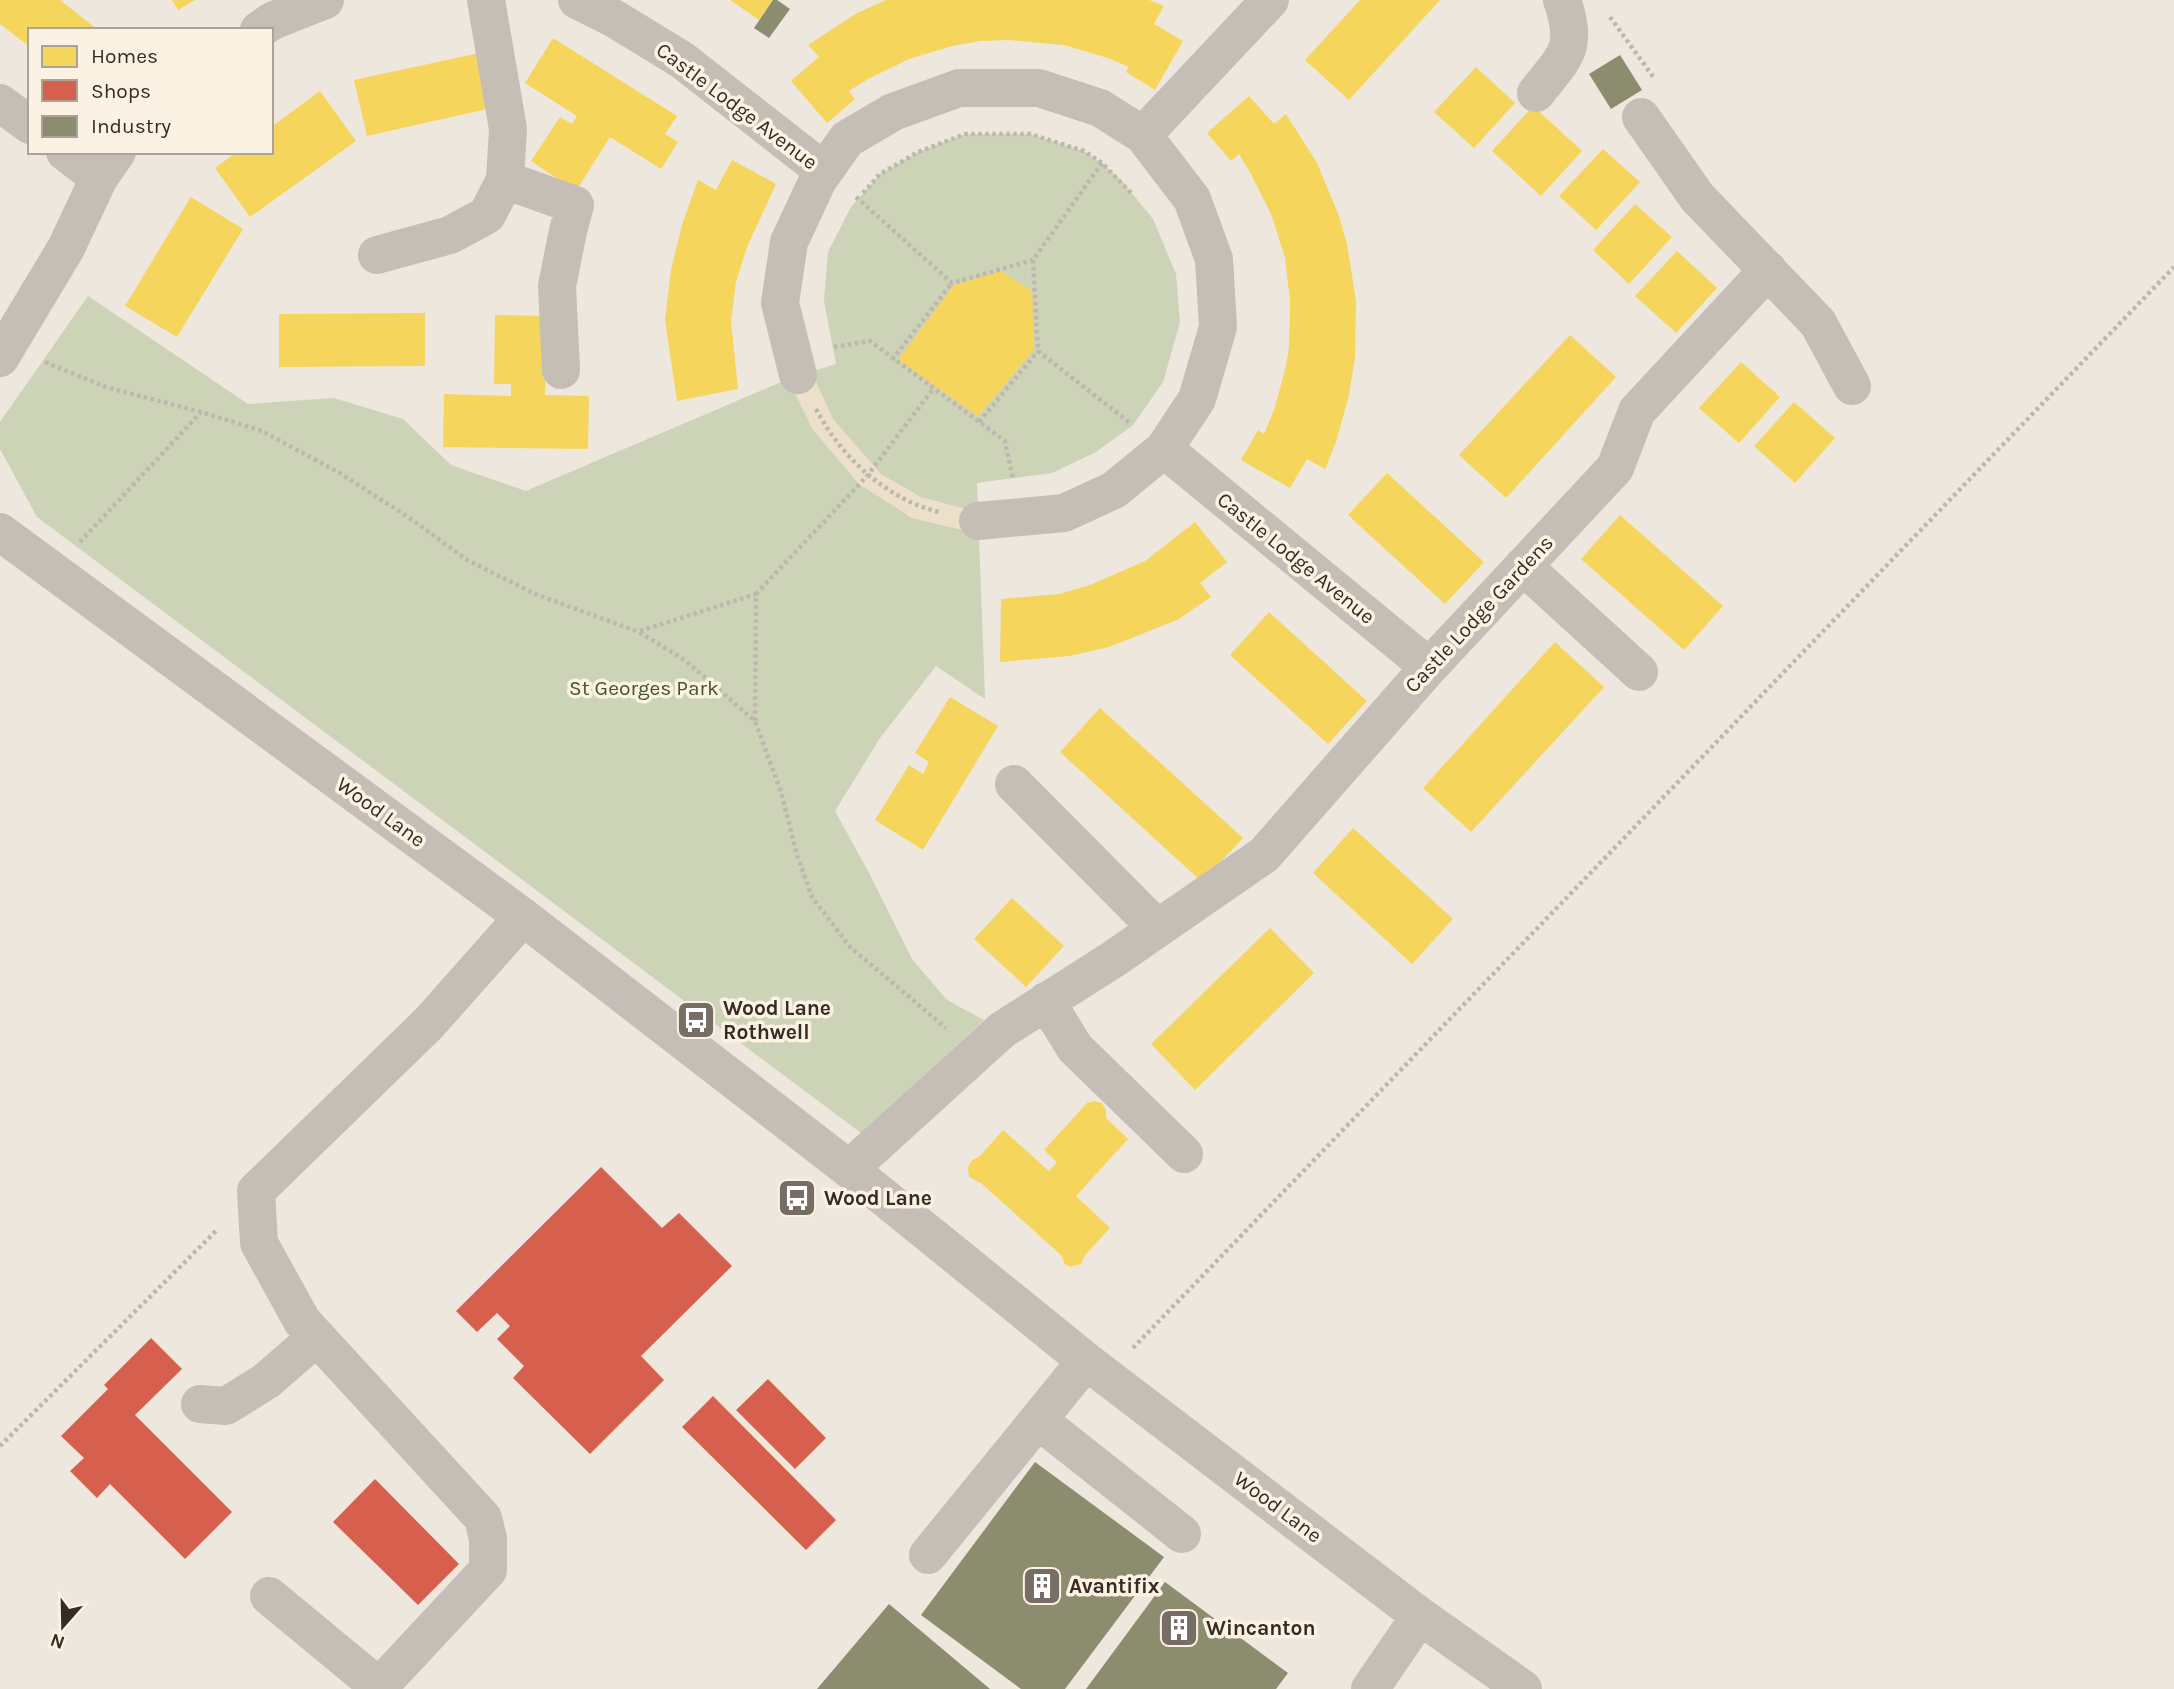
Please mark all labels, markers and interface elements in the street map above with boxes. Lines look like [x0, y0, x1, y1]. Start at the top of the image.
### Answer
legend [28, 28, 273, 154]
street label: Castle Lodge Avenue [652, 38, 822, 174]
text: Homes [91, 44, 158, 68]
text: Shops [91, 79, 151, 103]
text: Industry [91, 114, 171, 138]
street label: Castle Lodge Avenue [1212, 487, 1380, 629]
street label: Castle Lodge Gardens [1400, 530, 1558, 698]
park label: St Georges Park [569, 676, 719, 700]
street label: Wood Lane [332, 772, 430, 852]
place label: Wood Lane Rothwell [723, 996, 831, 1044]
bus stop icon: Wood Lane Rothwell [675, 999, 717, 1041]
bus stop icon: Wood Lane [776, 1177, 818, 1219]
place label: Wood Lane [824, 1186, 932, 1210]
street label: Wood Lane [1230, 1466, 1326, 1548]
building icon: Avantifix [1021, 1565, 1063, 1607]
place label: Avantifix [1069, 1574, 1160, 1598]
north arrow [28, 1591, 98, 1661]
building icon: Wincanton [1158, 1607, 1200, 1649]
place label: Wincanton [1206, 1616, 1316, 1640]
text: N [47, 1628, 68, 1654]

